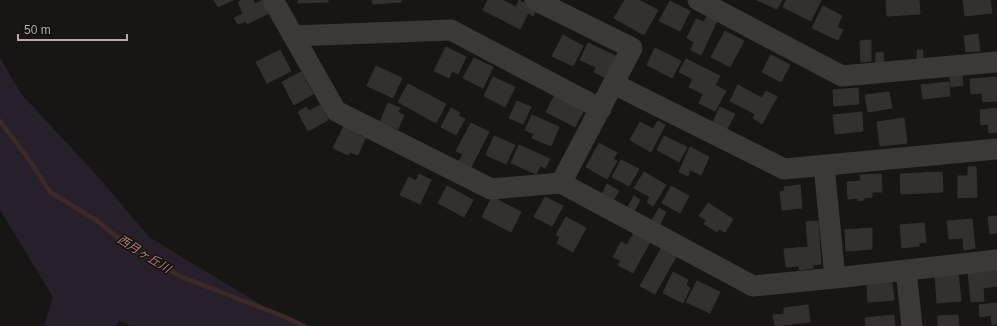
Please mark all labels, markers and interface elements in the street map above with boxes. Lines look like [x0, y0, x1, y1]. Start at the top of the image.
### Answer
scale bar [18, 16, 127, 42]
text: 50 m [24, 23, 51, 37]
water label: 西月ヶ丘川 [115, 232, 175, 277]

